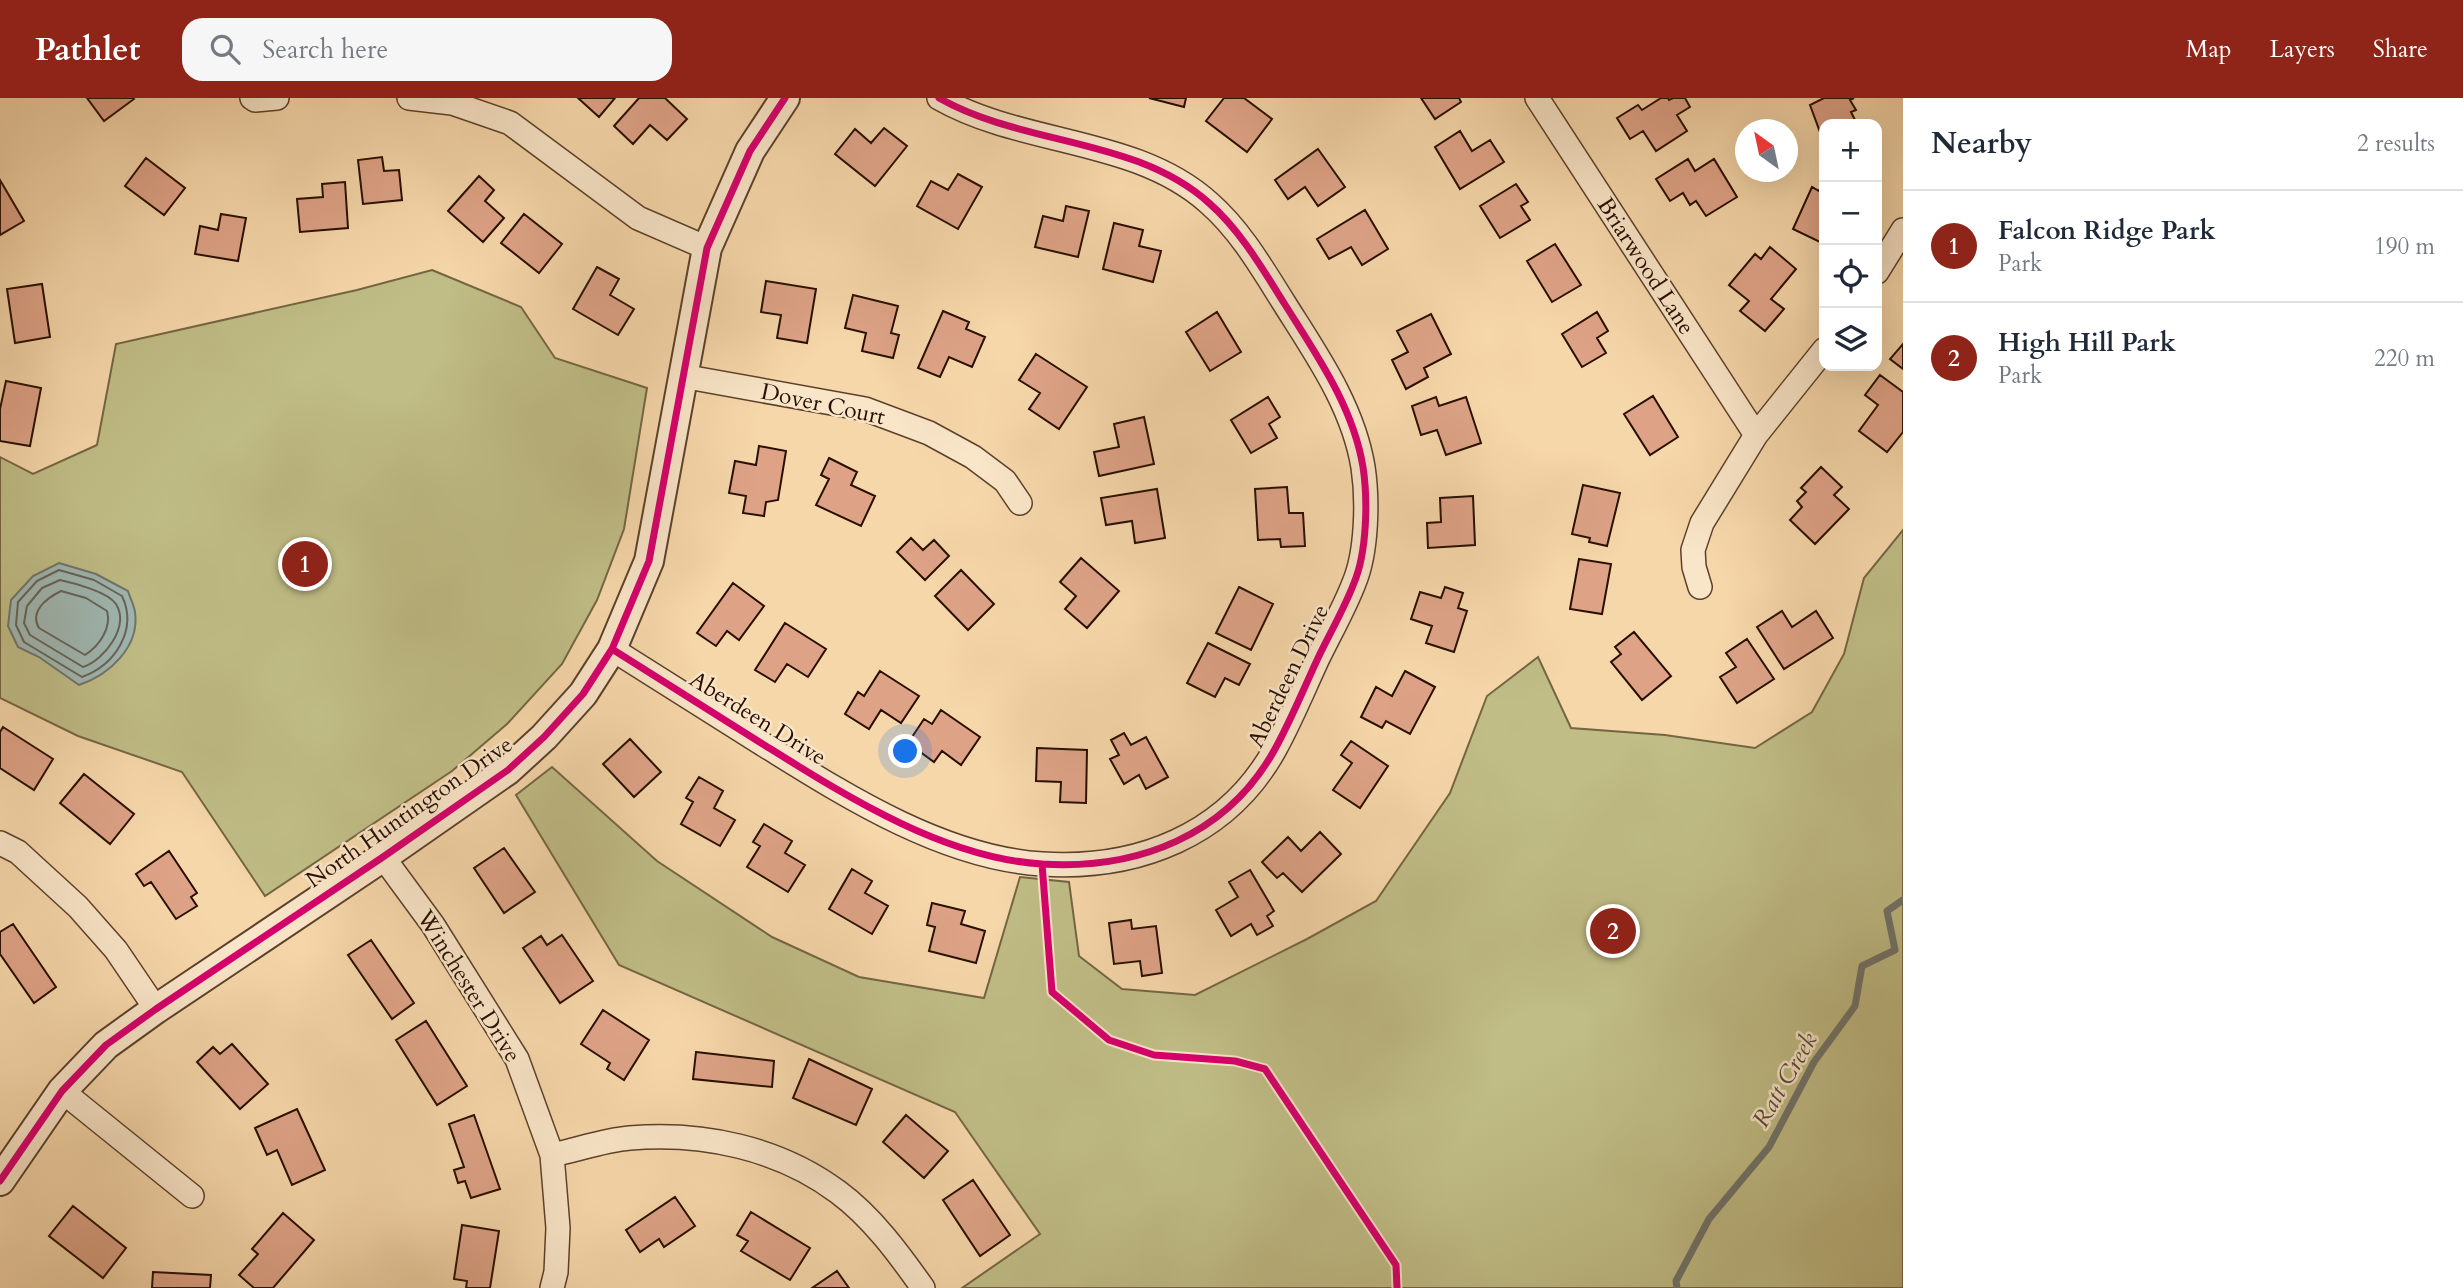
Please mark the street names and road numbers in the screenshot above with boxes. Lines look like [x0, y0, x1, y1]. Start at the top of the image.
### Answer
street label: Briarwood Lane [1590, 191, 1702, 341]
street label: Dover Court [758, 376, 888, 432]
street label: Aberdeen Drive [1240, 599, 1336, 753]
street label: Aberdeen Drive [684, 664, 832, 772]
street label: North Huntington Drive [299, 729, 519, 895]
street label: Winchester Drive [409, 903, 528, 1068]

